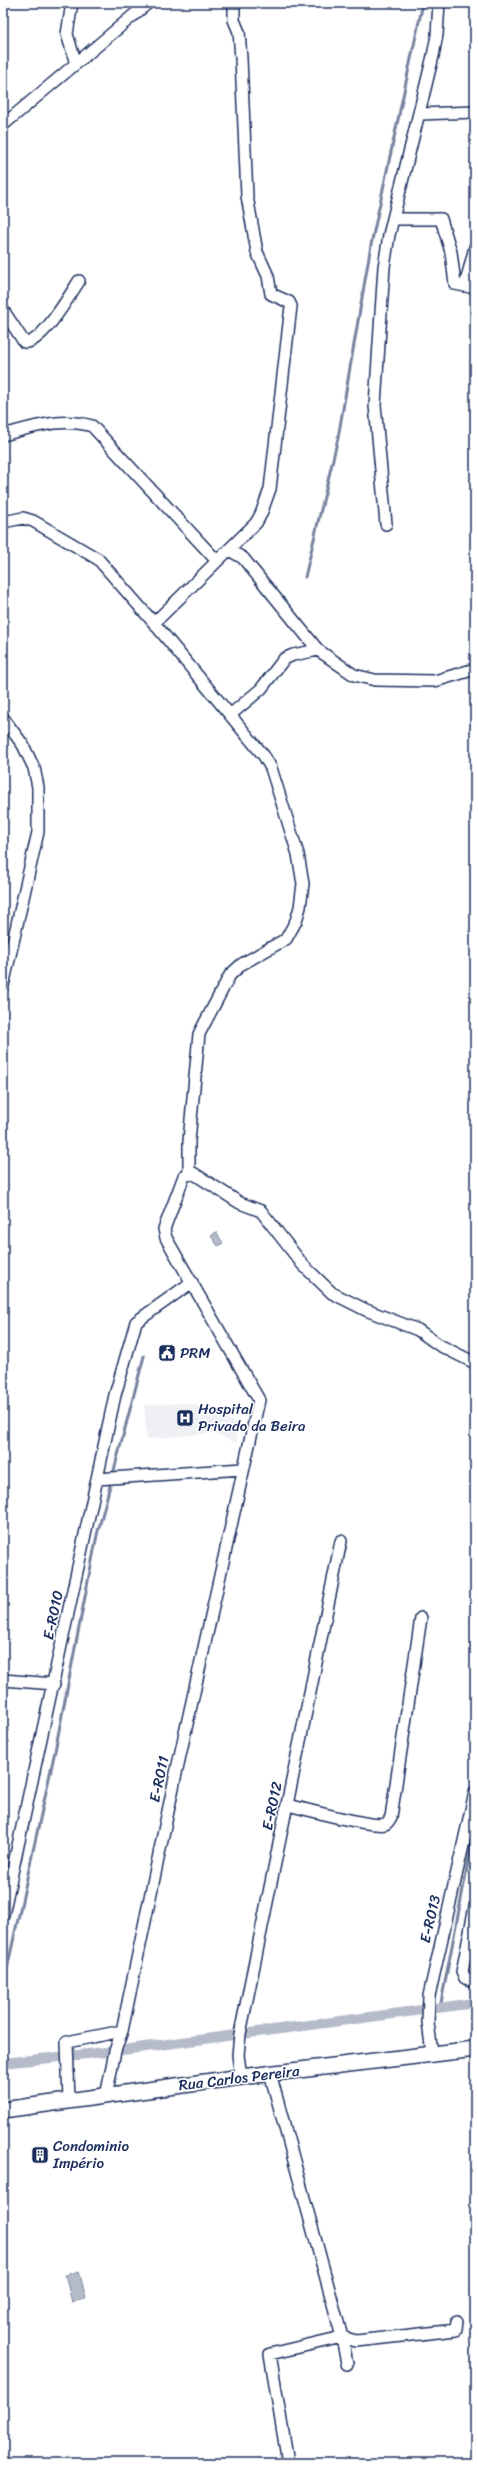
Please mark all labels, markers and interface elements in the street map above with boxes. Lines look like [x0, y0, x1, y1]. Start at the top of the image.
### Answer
place label: PRM [180, 1340, 210, 1366]
public building icon: PRM [157, 1343, 177, 1363]
place label: Hospital Privado da Beira [198, 1396, 306, 1439]
hospital icon: Hospital Privado da Beira [175, 1408, 195, 1428]
street label: E-R010 [35, 1588, 71, 1642]
street label: E-R011 [141, 1753, 177, 1805]
street label: E-R012 [254, 1779, 290, 1833]
street label: E-R013 [412, 1892, 448, 1946]
street label: Rua Carlos Pereira [177, 2058, 301, 2098]
place label: Condominio Império [52, 2133, 129, 2176]
building icon: Condominio Império [30, 2145, 50, 2165]

